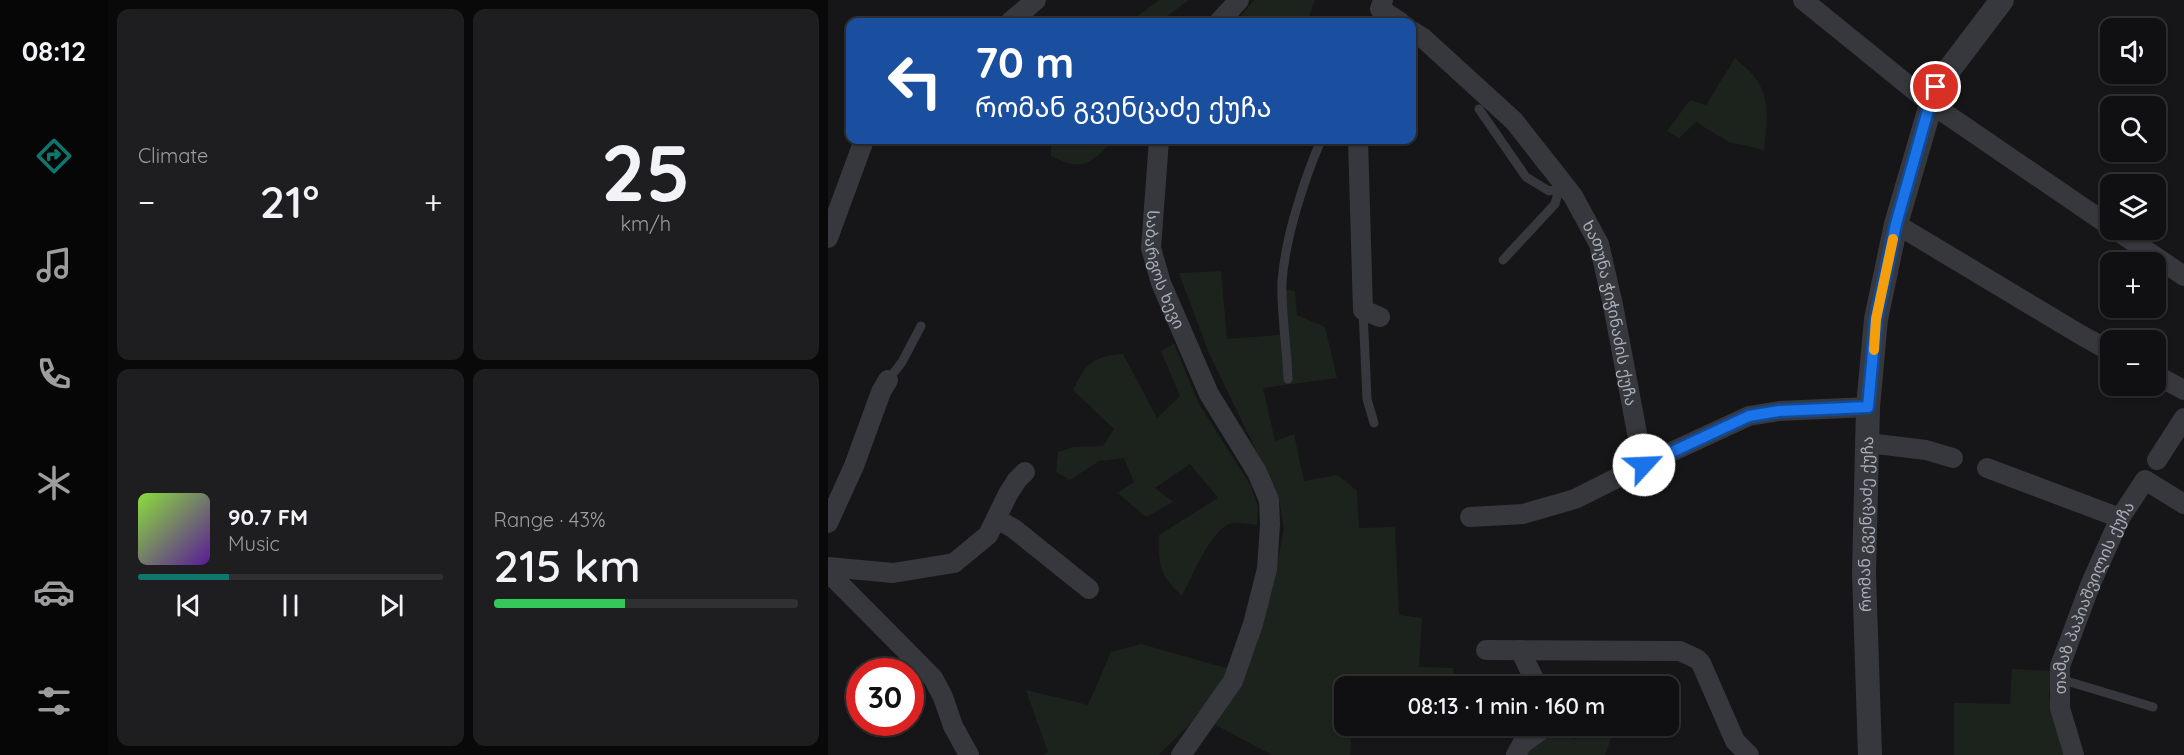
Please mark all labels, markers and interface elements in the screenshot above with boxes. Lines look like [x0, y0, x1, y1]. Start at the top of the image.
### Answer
map controls [2100, 18, 2166, 396]
button: sound [2100, 18, 2166, 84]
text: 08:12 [22, 34, 86, 68]
text: 70 m [975, 36, 1074, 89]
icon: left [876, 42, 954, 120]
pin [1910, 61, 1961, 112]
icon: arrive [1919, 70, 1952, 103]
text: რომან გვენცაძე ქუჩა [975, 90, 1272, 124]
button: search [2100, 96, 2166, 162]
text: 25 [601, 123, 690, 221]
icon: directions [33, 135, 75, 177]
text: Climate [138, 143, 208, 168]
text: 21° [260, 173, 319, 229]
button: layers [2100, 174, 2166, 240]
text: − [138, 181, 155, 222]
text: + [424, 181, 443, 222]
street label: საბარგოს ხევი [1141, 210, 1190, 332]
text: km/h [620, 211, 671, 236]
street label: ხათუნა ჭიჭინაძის ქუჩა [1578, 217, 1642, 407]
icon: music [33, 244, 75, 286]
button: + [2100, 252, 2166, 318]
button: − [2100, 330, 2166, 396]
icon: phone [33, 353, 75, 395]
position arrow [1612, 433, 1676, 497]
street label: რომან გვენცაძე ქუჩა [1854, 436, 1877, 612]
icon: climate [33, 462, 75, 504]
street label: თამაზ პაპიაშვილის ქუჩა [2050, 497, 2138, 694]
text: 90.7 FM [228, 503, 308, 531]
text: Range · 43% [494, 507, 605, 532]
text: Music [228, 531, 280, 556]
text: 215 km [494, 537, 641, 593]
icon: car [33, 571, 75, 613]
icon: previous [172, 589, 205, 622]
icon: pause [274, 589, 307, 622]
icon: next [375, 589, 408, 622]
speed limit sign: 30 [846, 658, 924, 736]
icon: filters [33, 680, 75, 722]
text: 08:13 · 1 min · 160 m [1408, 692, 1605, 720]

